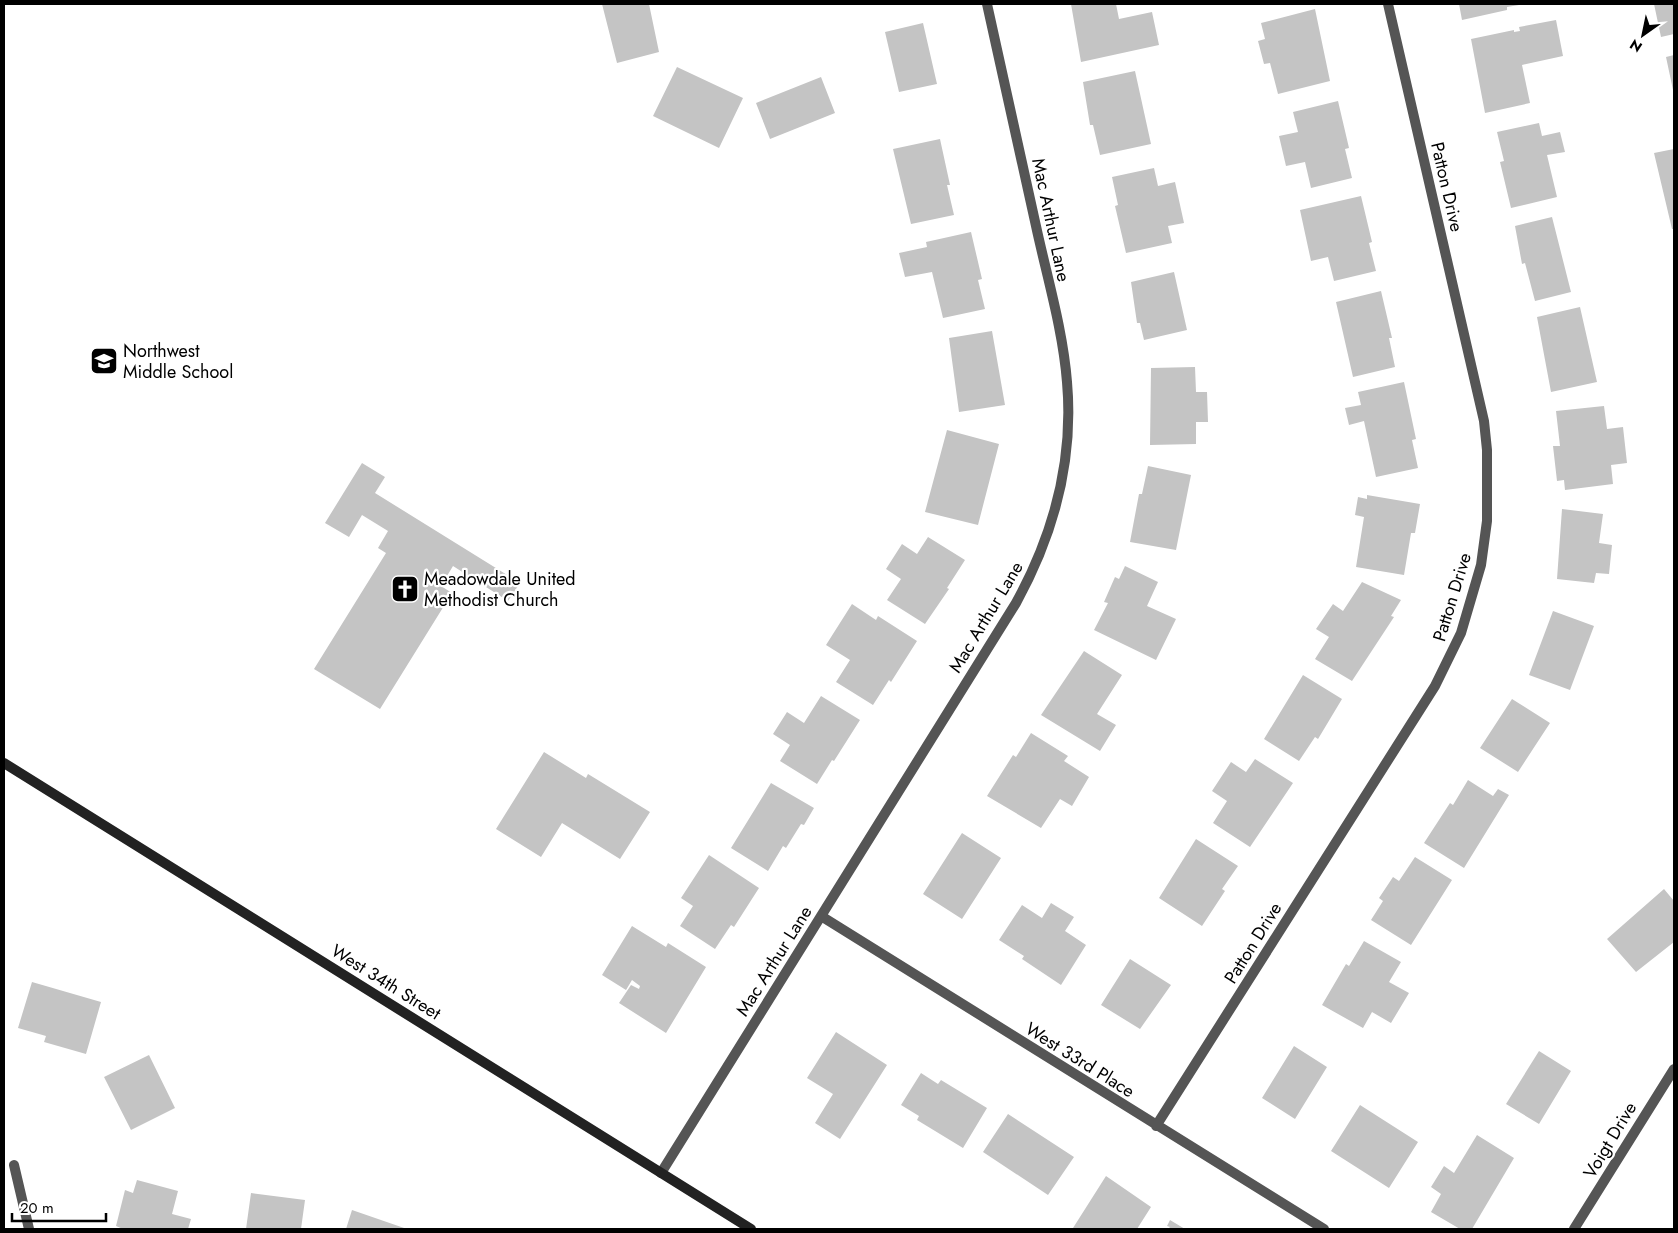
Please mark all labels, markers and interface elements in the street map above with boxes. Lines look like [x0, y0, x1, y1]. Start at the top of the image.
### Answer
north arrow [1618, 10, 1668, 60]
text: N [1626, 34, 1646, 57]
street label: Patton Drive [1424, 140, 1470, 234]
street label: Mac Arthur Lane [1025, 156, 1077, 284]
place label: Northwest Middle School [123, 338, 233, 385]
school or university icon: Northwest Middle School [89, 346, 119, 376]
street label: Patton Drive [1426, 550, 1478, 644]
street label: Mac Arthur Lane [943, 556, 1029, 678]
place label: Meadowdale United Methodist Church [424, 566, 576, 613]
church icon: Meadowdale United Methodist Church [390, 574, 420, 604]
street label: Patton Drive [1218, 897, 1288, 989]
street label: Mac Arthur Lane [730, 901, 818, 1021]
street label: West 34th Street [326, 938, 446, 1027]
street label: West 33rd Place [1020, 1016, 1140, 1104]
street label: Voigt Drive [1577, 1097, 1643, 1183]
scale bar [12, 1190, 106, 1222]
text: 20 m [20, 1197, 54, 1219]

